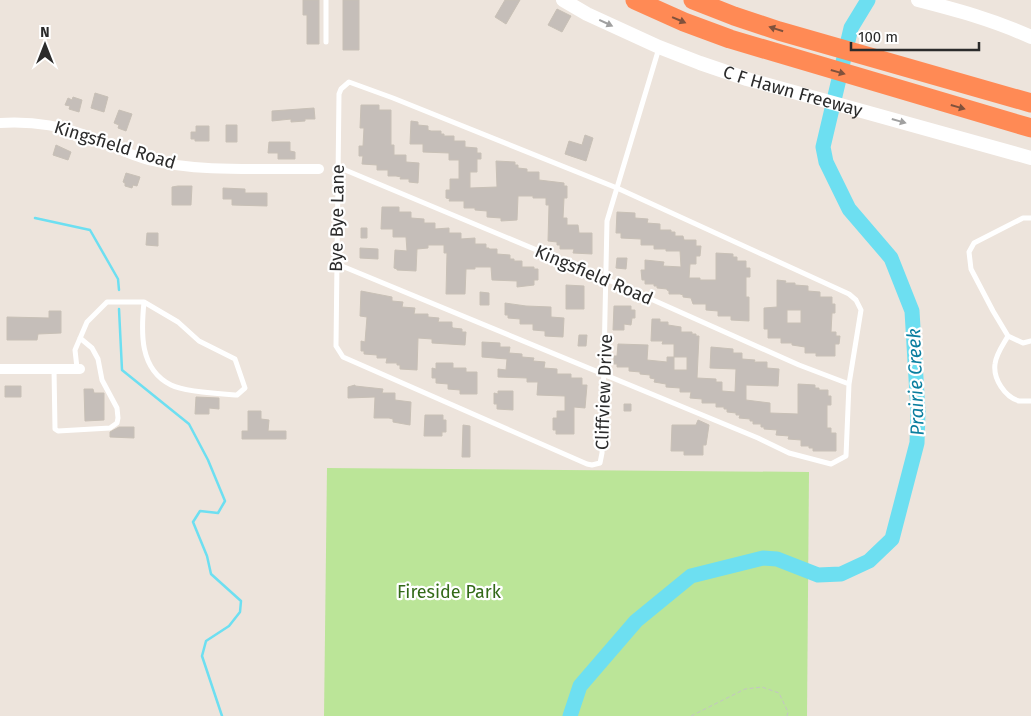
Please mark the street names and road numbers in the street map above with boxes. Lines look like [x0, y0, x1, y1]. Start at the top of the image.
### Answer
street label: C F Hawn Freeway [720, 61, 865, 122]
street label: Kingsfield Road [51, 116, 179, 174]
street label: Bye Bye Lane [325, 164, 349, 272]
street label: Kingsfield Road [532, 240, 656, 310]
street label: Cliffview Drive [591, 334, 617, 450]

